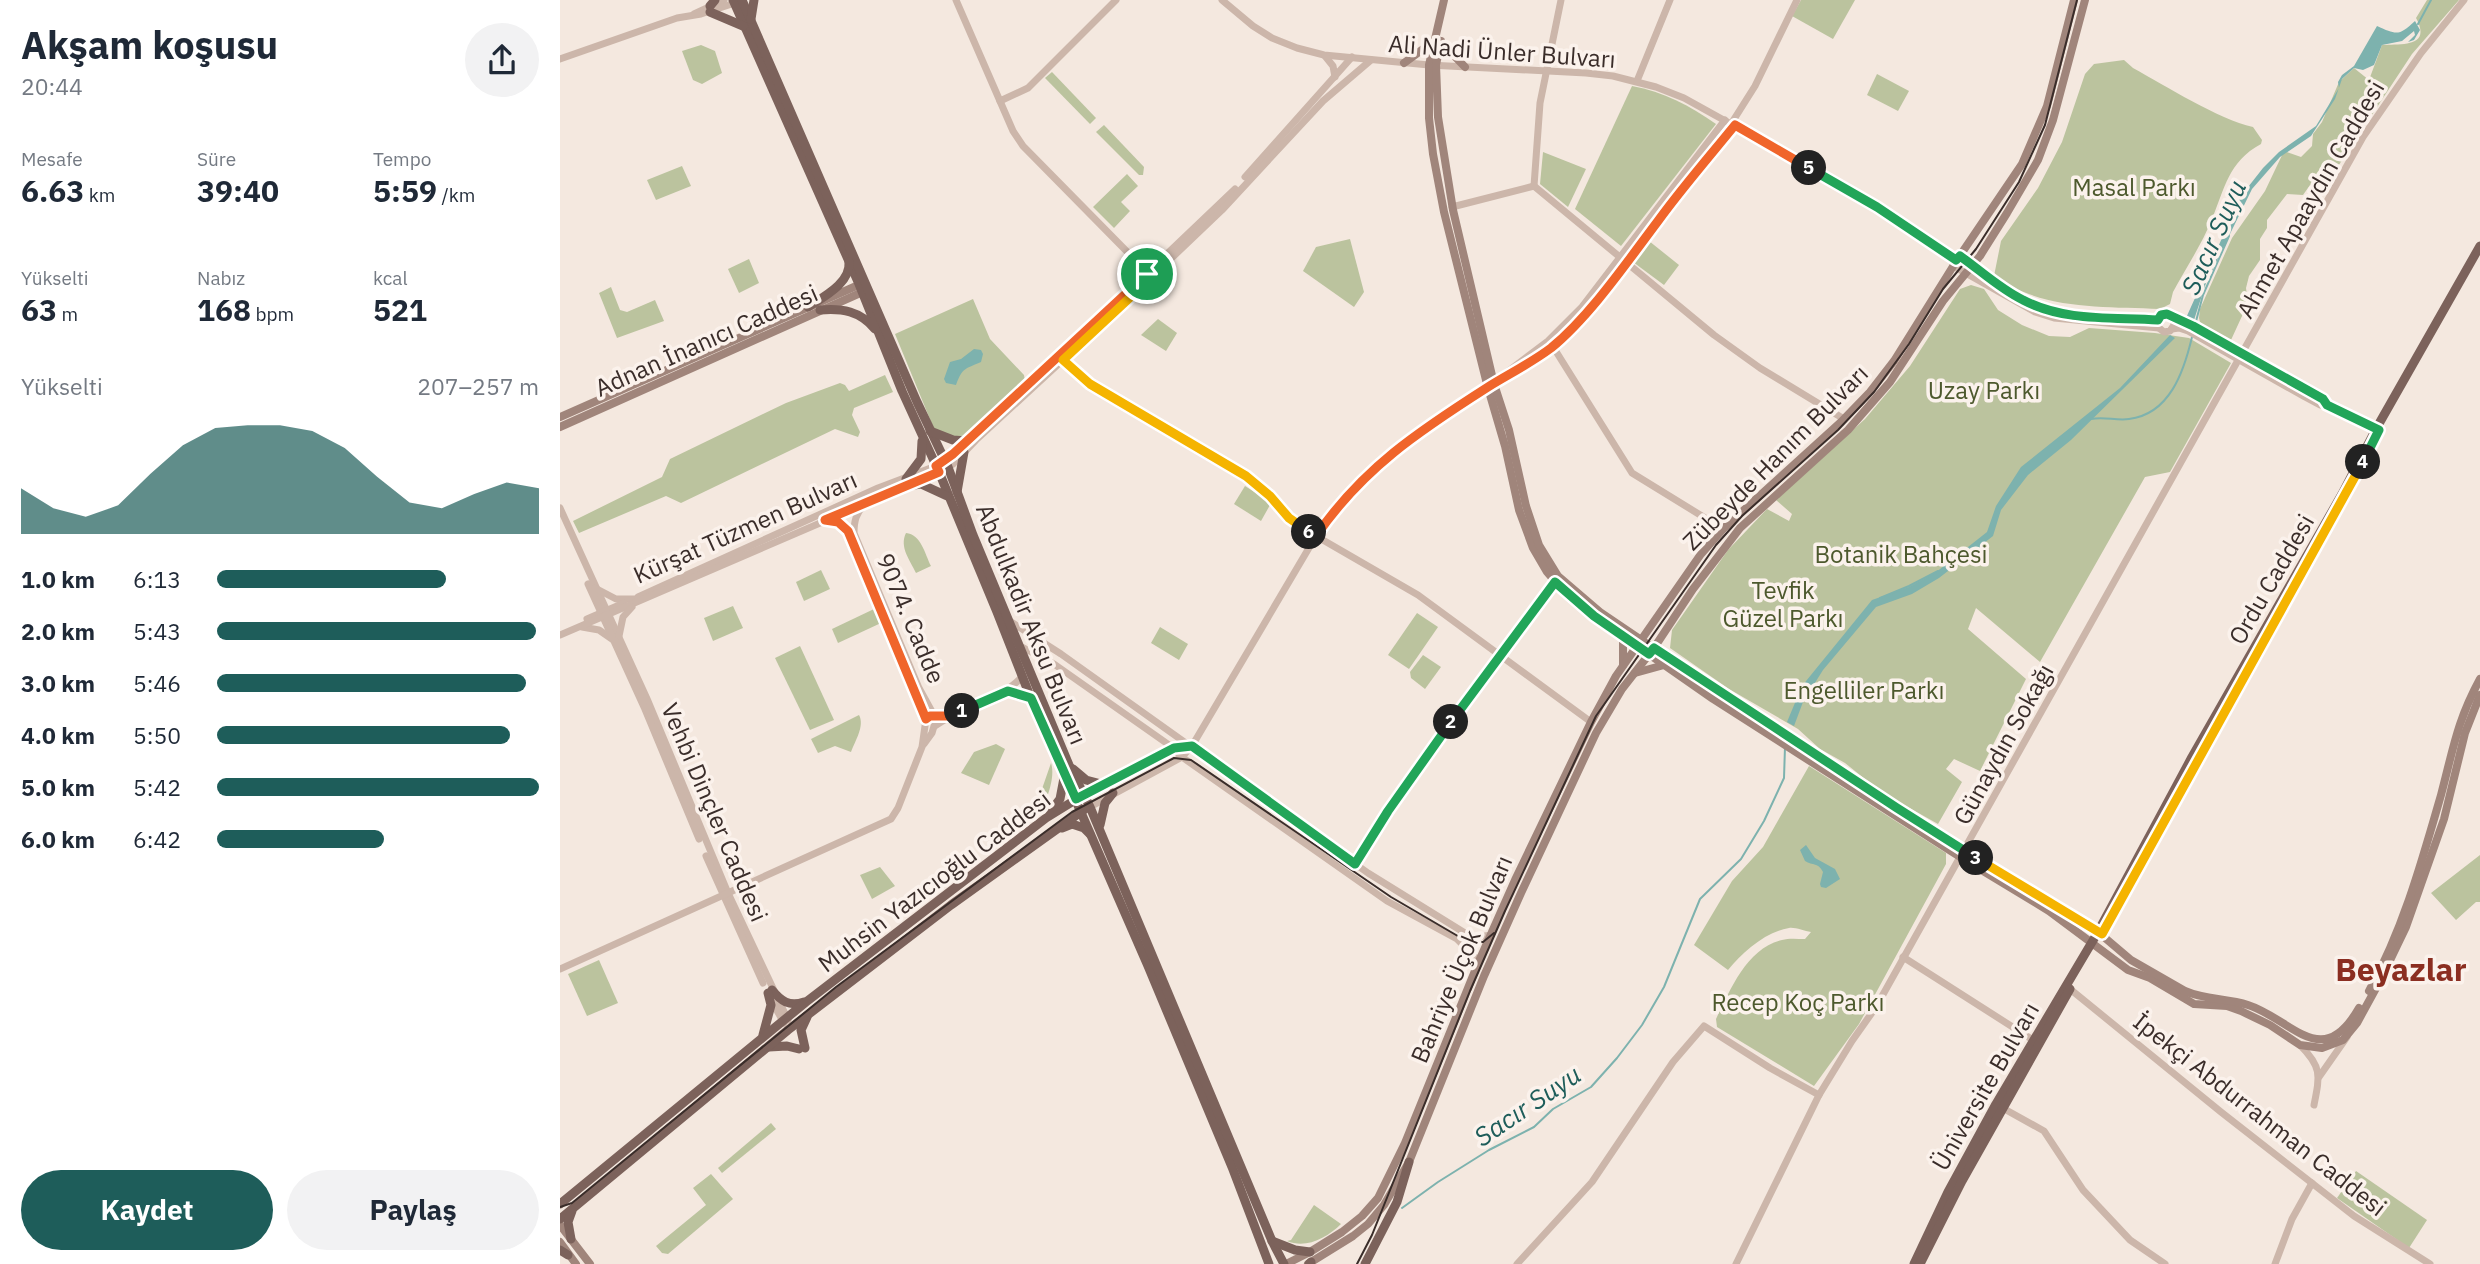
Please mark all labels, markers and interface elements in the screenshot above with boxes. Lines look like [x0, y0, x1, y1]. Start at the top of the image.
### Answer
text: Akşam koşusu [21, 20, 278, 69]
button: share [465, 23, 539, 97]
street label: Ali Nadi Ünler Bulvarı [1387, 27, 1617, 75]
text: 20:44 [21, 71, 83, 101]
street label: Ahmet Apaaydın Caddesi [2229, 74, 2391, 324]
text: Mesafe [21, 147, 83, 171]
text: Süre [197, 147, 236, 171]
text: Tempo [373, 147, 431, 171]
pin: 5 [1792, 150, 1826, 186]
text: 5 [1803, 155, 1814, 179]
text: 6.63 [21, 171, 84, 210]
text: 39:40 [197, 171, 279, 210]
text: 5:59 [373, 171, 437, 210]
park label: Masal Parkı [2072, 171, 2196, 203]
water label: Sacır Suyu [2173, 174, 2253, 300]
text: km [84, 183, 115, 207]
text: /km [437, 183, 475, 207]
pin [1117, 244, 1177, 304]
icon: arrive [1128, 255, 1166, 293]
text: Yükselti [21, 266, 89, 290]
text: Nabız [197, 266, 245, 290]
text: kcal [373, 266, 408, 290]
street label: Adnan İnanıcı Caddesi [589, 276, 823, 404]
text: 63 [21, 290, 57, 329]
text: 168 [197, 290, 251, 329]
text: 521 [373, 290, 427, 329]
text: m [57, 302, 78, 326]
text: bpm [251, 302, 294, 326]
street label: Zübeyde Hanım Bulvarı [1675, 357, 1875, 557]
text: Yükselti [21, 371, 103, 401]
text: 207–257 m [417, 371, 539, 401]
park label: Uzay Parkı [1928, 374, 2040, 406]
pin: 4 [2346, 444, 2380, 480]
text: 4 [2357, 449, 2368, 473]
street label: Kürşat Tüzmen Bulvarı [628, 463, 862, 591]
street label: Abdulkadir Aksu Bulvarı [969, 499, 1095, 749]
street label: Ordu Caddesi [2221, 508, 2321, 650]
pin: 6 [1292, 514, 1326, 550]
text: 6 [1303, 519, 1314, 543]
park label: Botanik Bahçesi [1814, 538, 1988, 570]
street label: 9074. Cadde [869, 548, 953, 688]
text: 1.0 km [21, 564, 95, 594]
text: 6:13 [133, 564, 181, 594]
park label: Tevfik Güzel Parkı [1722, 574, 1844, 634]
text: 2.0 km [21, 616, 95, 646]
text: 5:43 [133, 616, 181, 646]
street label: Günaydın Sokağı [1946, 658, 2060, 830]
text: 3.0 km [21, 668, 95, 698]
text: 5:46 [133, 668, 181, 698]
park label: Engelliler Parkı [1783, 674, 1945, 706]
pin: 1 [944, 694, 980, 728]
street label: Vehbi Dinçler Caddesi [654, 698, 776, 926]
text: 1 [956, 698, 967, 722]
pin: 2 [1434, 704, 1468, 740]
text: 2 [1445, 709, 1456, 733]
text: 4.0 km [21, 720, 95, 750]
text: 5:50 [133, 720, 181, 750]
text: 5.0 km [21, 772, 95, 802]
text: 5:42 [133, 772, 181, 802]
street label: Muhsin Yazıcıoğlu Caddesi [811, 783, 1057, 979]
text: 6.0 km [21, 824, 95, 854]
text: 6:42 [133, 824, 181, 854]
pin: 3 [1958, 840, 1994, 876]
text: 3 [1970, 845, 1981, 869]
street label: Bahriye Üçok Bulvarı [1403, 850, 1519, 1068]
district label: Beyazlar [2335, 948, 2467, 990]
park label: Recep Koç Parkı [1711, 986, 1885, 1018]
street label: Üniversite Bulvarı [1924, 996, 2046, 1176]
street label: İpekçi Abdurrahman Caddesi [2127, 1005, 2393, 1223]
water label: Sacır Suyu [1467, 1057, 1587, 1153]
button: Kaydet [21, 1170, 273, 1250]
button: Paylaş [287, 1170, 539, 1250]

